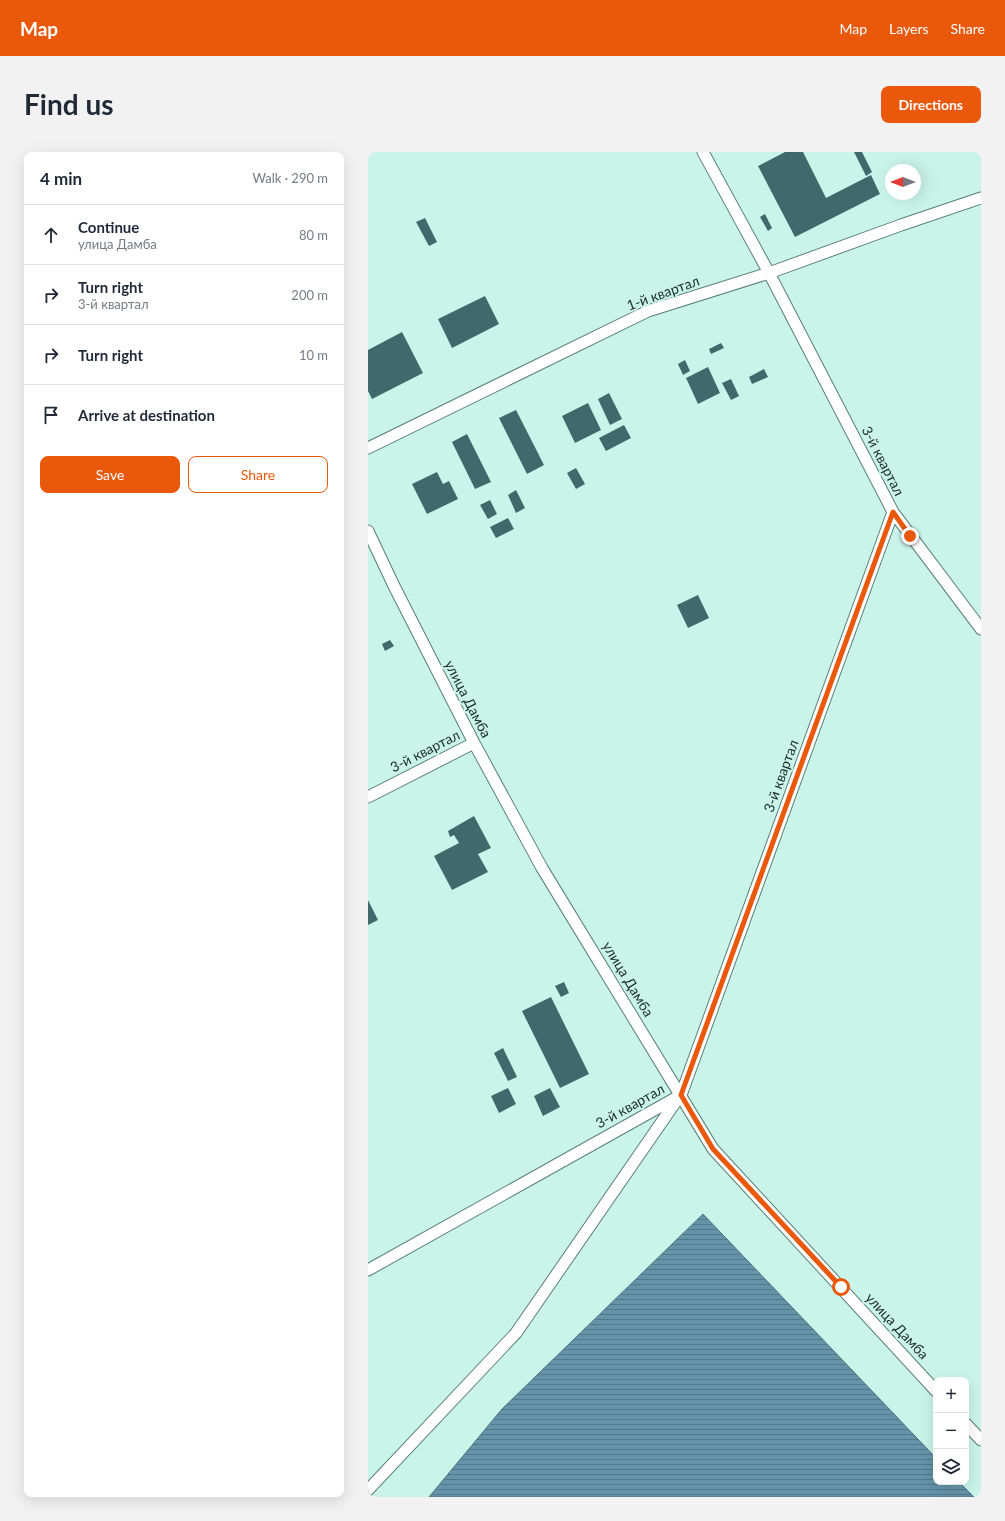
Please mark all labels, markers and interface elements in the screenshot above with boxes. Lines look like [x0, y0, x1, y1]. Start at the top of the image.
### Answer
text: Map [20, 17, 58, 40]
text: Map [839, 20, 867, 37]
text: Layers [889, 20, 929, 37]
text: Share [951, 20, 985, 37]
button: Directions [881, 86, 981, 123]
text: Find us [24, 87, 114, 121]
north arrow [885, 164, 921, 200]
text: 4 min [40, 168, 82, 189]
text: Walk · 290 m [252, 170, 328, 186]
text: Continue [78, 218, 139, 236]
icon: ahead [40, 224, 62, 246]
text: 80 m [299, 227, 328, 243]
text: улица Дамба [78, 236, 157, 252]
street label: 1-й квартал [624, 272, 701, 314]
text: Turn right [78, 278, 143, 296]
icon: right [40, 284, 62, 306]
text: 200 m [291, 287, 328, 303]
text: 3-й квартал [78, 296, 149, 312]
icon: right [40, 344, 62, 366]
text: Turn right [78, 346, 143, 364]
text: 10 m [299, 347, 328, 363]
icon: arrive [40, 404, 62, 426]
text: Arrive at destination [78, 406, 215, 424]
street label: 3-й квартал [859, 423, 908, 498]
button: Save [40, 456, 180, 493]
button: Share [188, 456, 328, 493]
route end [901, 527, 919, 545]
street label: улица Дамба [442, 657, 495, 740]
street label: 3-й квартал [387, 726, 462, 775]
street label: 3-й квартал [760, 737, 802, 814]
street label: улица Дамба [599, 938, 658, 1019]
street label: 3-й квартал [592, 1080, 667, 1131]
route start [832, 1278, 850, 1296]
street label: улица Дамба [862, 1289, 933, 1362]
map controls [933, 1377, 969, 1485]
button: + [933, 1377, 969, 1413]
button: − [933, 1413, 969, 1449]
button: layers [933, 1449, 969, 1485]

